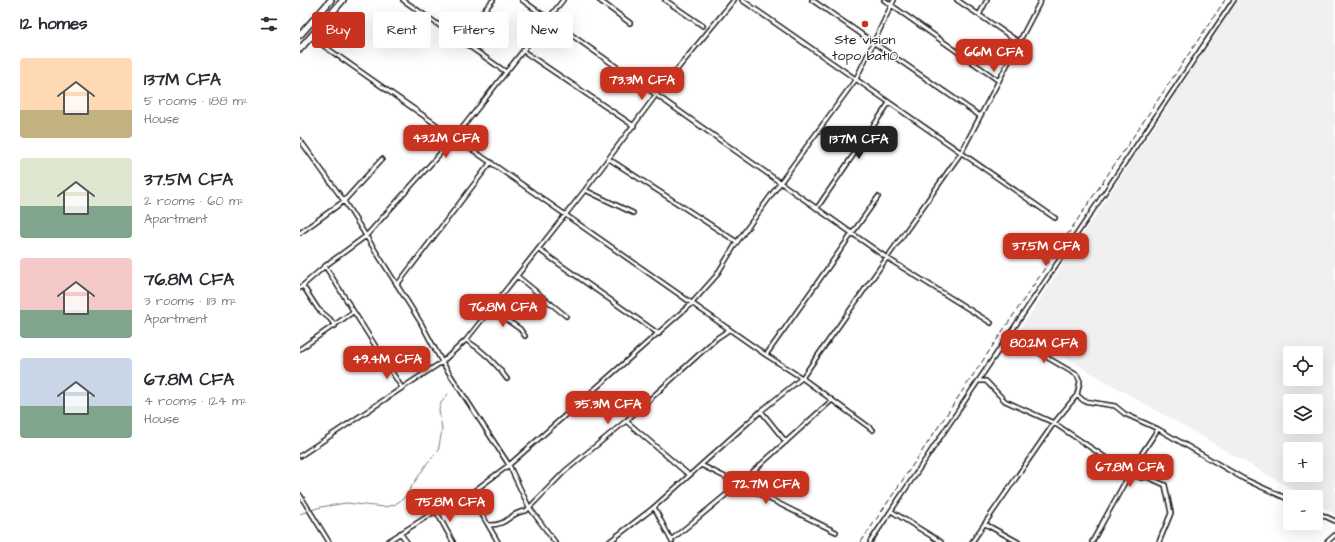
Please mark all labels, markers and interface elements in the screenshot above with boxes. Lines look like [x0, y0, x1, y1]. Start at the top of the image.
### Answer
text: 12 homes [20, 12, 88, 36]
chip: Buy [312, 12, 365, 48]
chip: Rent [373, 12, 431, 48]
chip: Filters [439, 12, 509, 48]
chip: New [517, 12, 573, 48]
icon: filters [258, 13, 280, 35]
marker: Ste vision topo bat10 [860, 19, 870, 29]
place label: Ste vision topo bat10 [832, 30, 898, 66]
pin: 66M CFA [957, 39, 1031, 73]
text: 66M CFA [965, 43, 1023, 61]
pin: 73.3M CFA [596, 67, 688, 101]
text: 137M CFA [144, 68, 221, 92]
text: 73.3M CFA [609, 71, 675, 89]
icon: home [52, 74, 100, 122]
text: 5 rooms · 188 m² [144, 92, 248, 110]
text: House [144, 110, 179, 128]
pin: 43.2M CFA [400, 125, 492, 159]
pin: 137M CFA [818, 126, 900, 160]
text: 43.2M CFA [412, 129, 480, 147]
text: 137M CFA [830, 130, 888, 148]
text: 37.5M CFA [144, 168, 233, 192]
icon: home [52, 174, 100, 222]
text: 2 rooms · 60 m² [144, 192, 244, 210]
text: Apartment [144, 210, 208, 228]
pin: 37.5M CFA [1000, 233, 1092, 267]
text: 37.5M CFA [1012, 237, 1080, 255]
text: 76.8M CFA [144, 268, 234, 292]
icon: home [52, 274, 100, 322]
text: 3 rooms · 113 m² [144, 292, 237, 310]
pin: 76.8M CFA [457, 294, 549, 328]
text: 76.8M CFA [469, 298, 537, 316]
text: Apartment [144, 310, 208, 328]
pin: 80.2M CFA [998, 330, 1090, 364]
text: 80.2M CFA [1010, 334, 1078, 352]
pin: 49.4M CFA [341, 346, 433, 380]
map controls [1283, 346, 1323, 530]
button: locate [1283, 346, 1323, 386]
text: 49.4M CFA [352, 350, 422, 368]
text: 67.8M CFA [144, 368, 234, 392]
icon: home [52, 374, 100, 422]
pin: 35.3M CFA [562, 391, 654, 425]
text: 4 rooms · 124 m² [144, 392, 247, 410]
button: layers [1283, 394, 1323, 434]
text: 35.3M CFA [575, 395, 641, 413]
text: House [144, 410, 179, 428]
button: + [1283, 442, 1323, 482]
pin: 67.8M CFA [1084, 454, 1176, 488]
text: 67.8M CFA [1096, 458, 1164, 476]
pin: 72.7M CFA [720, 471, 812, 505]
text: 72.7M CFA [732, 475, 800, 493]
pin: 75.8M CFA [404, 489, 496, 523]
button: − [1283, 490, 1323, 530]
text: 75.8M CFA [415, 493, 485, 511]

